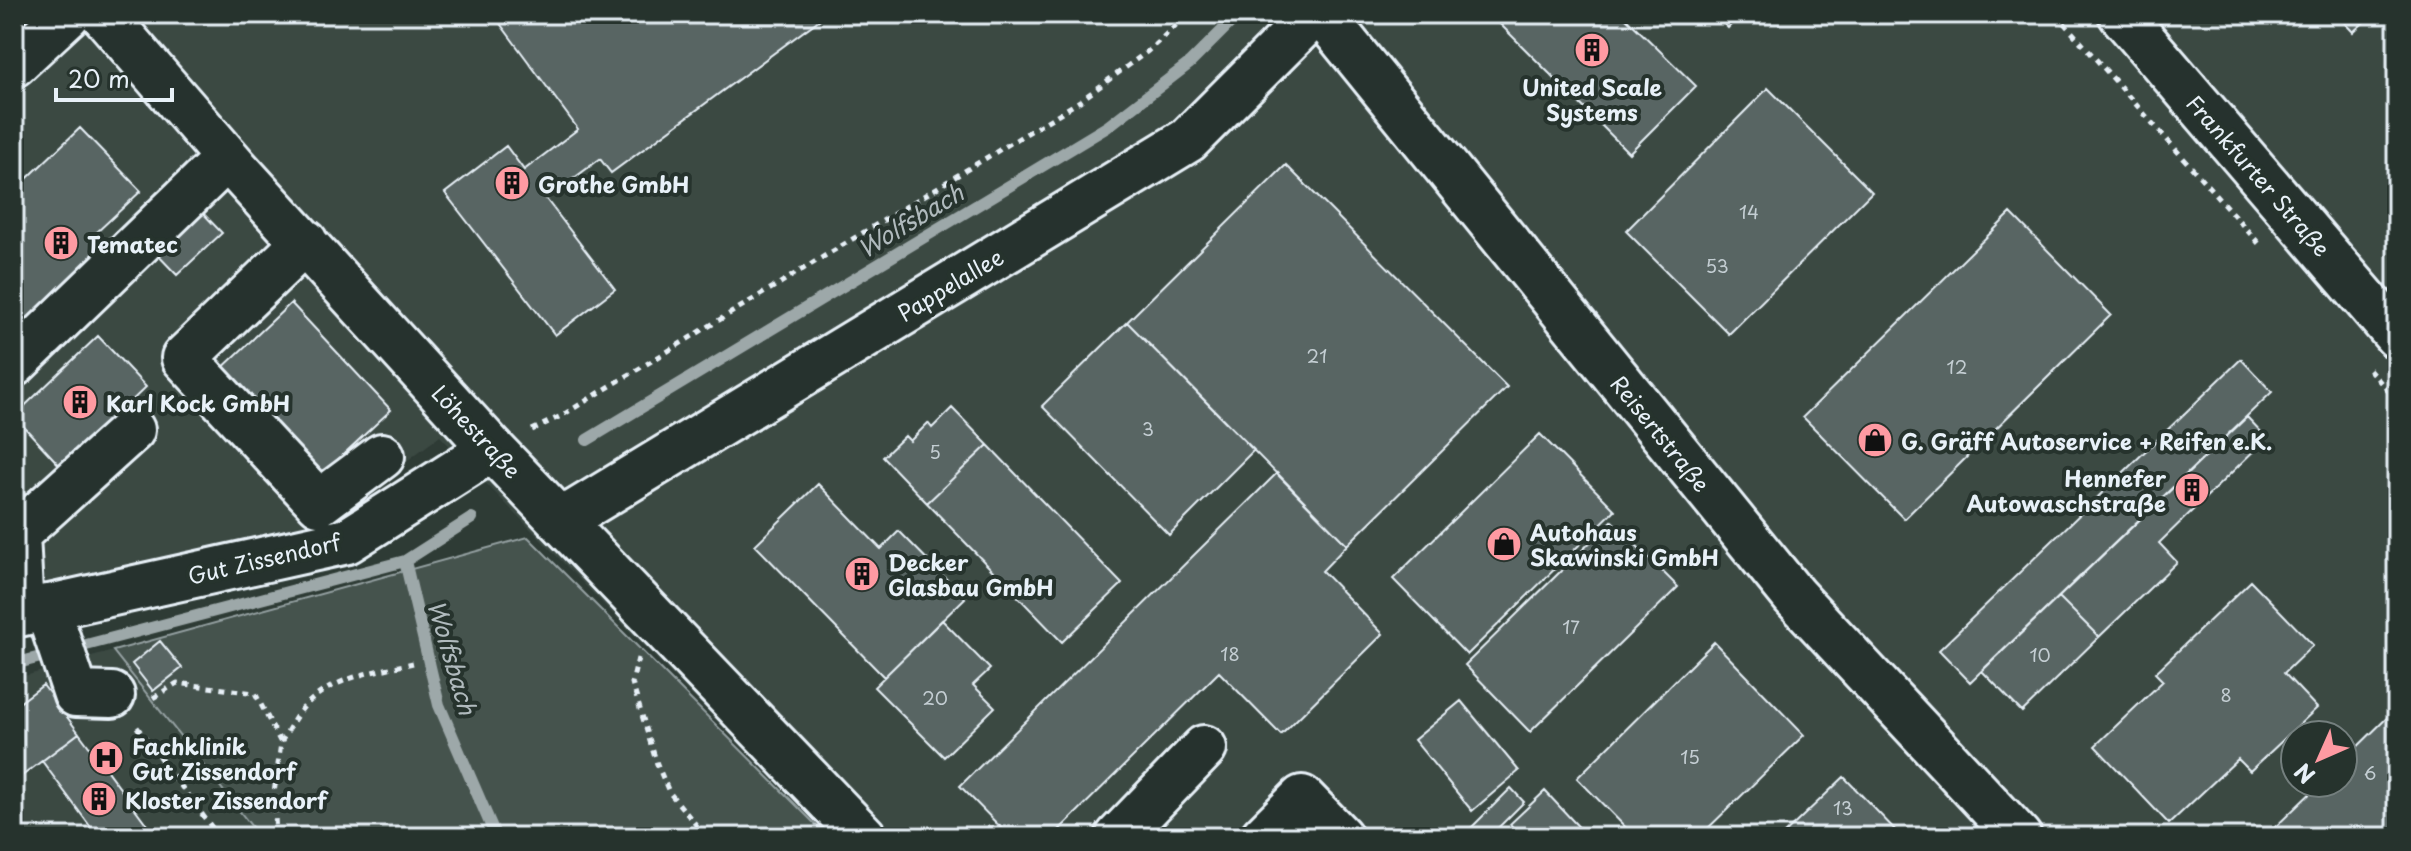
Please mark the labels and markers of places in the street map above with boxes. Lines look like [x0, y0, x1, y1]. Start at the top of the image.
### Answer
building icon: United Scale Systems [1573, 31, 1611, 69]
place label: United Scale Systems [1522, 70, 1663, 128]
building icon: Grothe GmbH [493, 164, 531, 202]
place label: Grothe GmbH [538, 167, 689, 200]
building icon: Tematec [42, 224, 80, 262]
place label: Tematec [87, 227, 178, 260]
building icon: Karl Kock GmbH [61, 383, 99, 421]
place label: Karl Kock GmbH [106, 386, 290, 419]
shop icon: G. Gräff Autoservice + Reifen e.K. [1856, 421, 1894, 459]
place label: G. Gräff Autoservice + Reifen e.K. [1901, 424, 2272, 457]
place label: Hennefer Autowaschstraße [1966, 461, 2167, 519]
building icon: Hennefer Autowaschstraße [2173, 471, 2211, 509]
place label: Autohaus Skawinski GmbH [1530, 515, 1719, 573]
shop icon: Autohaus Skawinski GmbH [1485, 525, 1523, 563]
place label: Decker Glasbau GmbH [888, 545, 1054, 603]
building icon: Decker Glasbau GmbH [843, 555, 881, 593]
place label: Fachklinik Gut Zissendorf [132, 729, 298, 787]
hospital icon: Fachklinik Gut Zissendorf [87, 739, 125, 777]
building icon: Kloster Zissendorf [80, 780, 118, 818]
place label: Kloster Zissendorf [125, 783, 329, 816]

